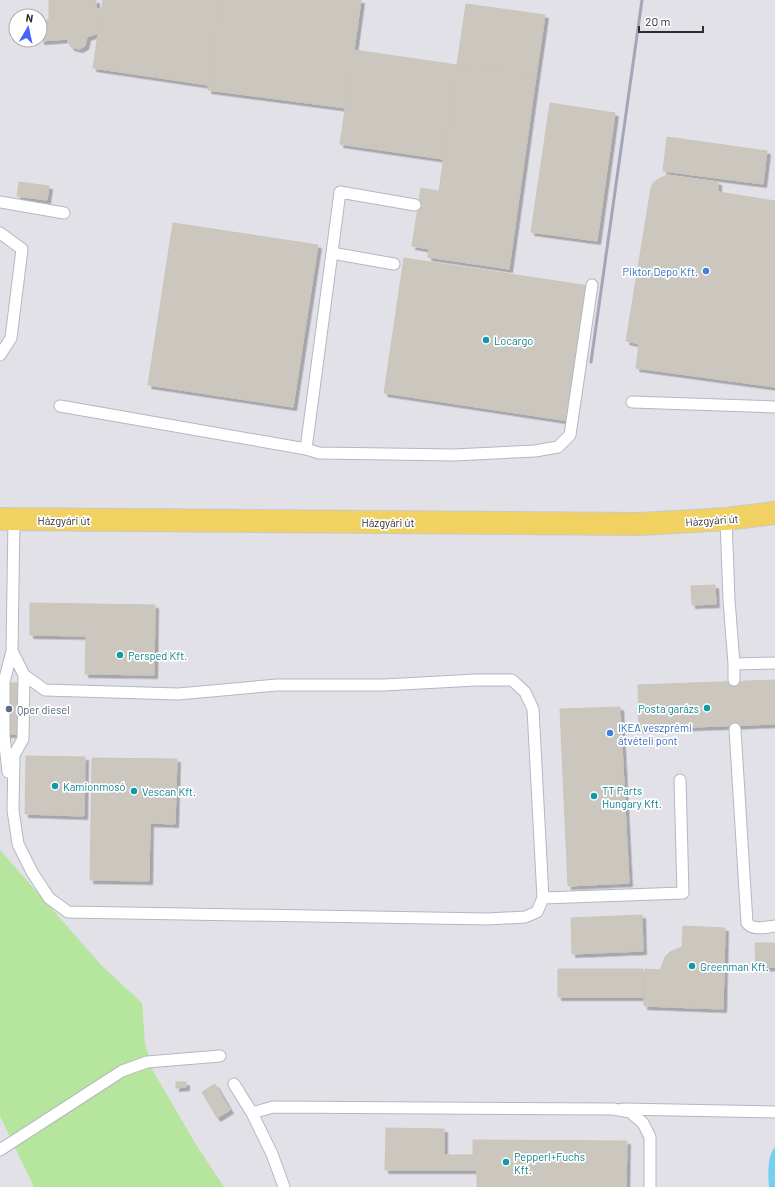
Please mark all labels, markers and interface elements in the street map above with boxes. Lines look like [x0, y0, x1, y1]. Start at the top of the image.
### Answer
north arrow [8, 8, 48, 48]
scale bar [639, 8, 703, 34]
text: N [25, 11, 34, 25]
text: 20 m [645, 14, 671, 28]
place label: Piktor Depo Kft. [623, 265, 698, 278]
marker: Piktor Depo Kft. [701, 266, 711, 276]
place label: Locargo [494, 334, 533, 347]
marker: Locargo [481, 335, 491, 345]
street label: Házgyári út [685, 512, 739, 528]
street label: Házgyári út [37, 514, 91, 527]
street label: Házgyári út [361, 516, 415, 529]
place label: Persped Kft. [128, 649, 187, 662]
marker: Persped Kft. [115, 650, 125, 660]
place label: Posta garázs [638, 702, 699, 715]
place label: Qper diesel [17, 703, 70, 716]
marker: Posta garázs [702, 703, 712, 713]
marker: Qper diesel [4, 704, 14, 714]
place label: IKEA veszprémi átvételi pont [618, 721, 692, 747]
marker: IKEA veszprémi átvételi pont [605, 728, 615, 738]
place label: Kamionmosó [63, 780, 125, 793]
marker: Kamionmosó [50, 781, 60, 791]
place label: TT Parts Hungary Kft. [602, 784, 662, 810]
place label: Vescan Kft. [142, 785, 196, 798]
marker: Vescan Kft. [129, 786, 139, 796]
marker: TT Parts Hungary Kft. [589, 791, 599, 801]
place label: Greenman Kft. [700, 960, 769, 973]
marker: Greenman Kft. [687, 961, 697, 971]
place label: Pepperl+Fuchs Kft. [514, 1150, 585, 1176]
marker: Pepperl+Fuchs Kft. [501, 1157, 511, 1167]

